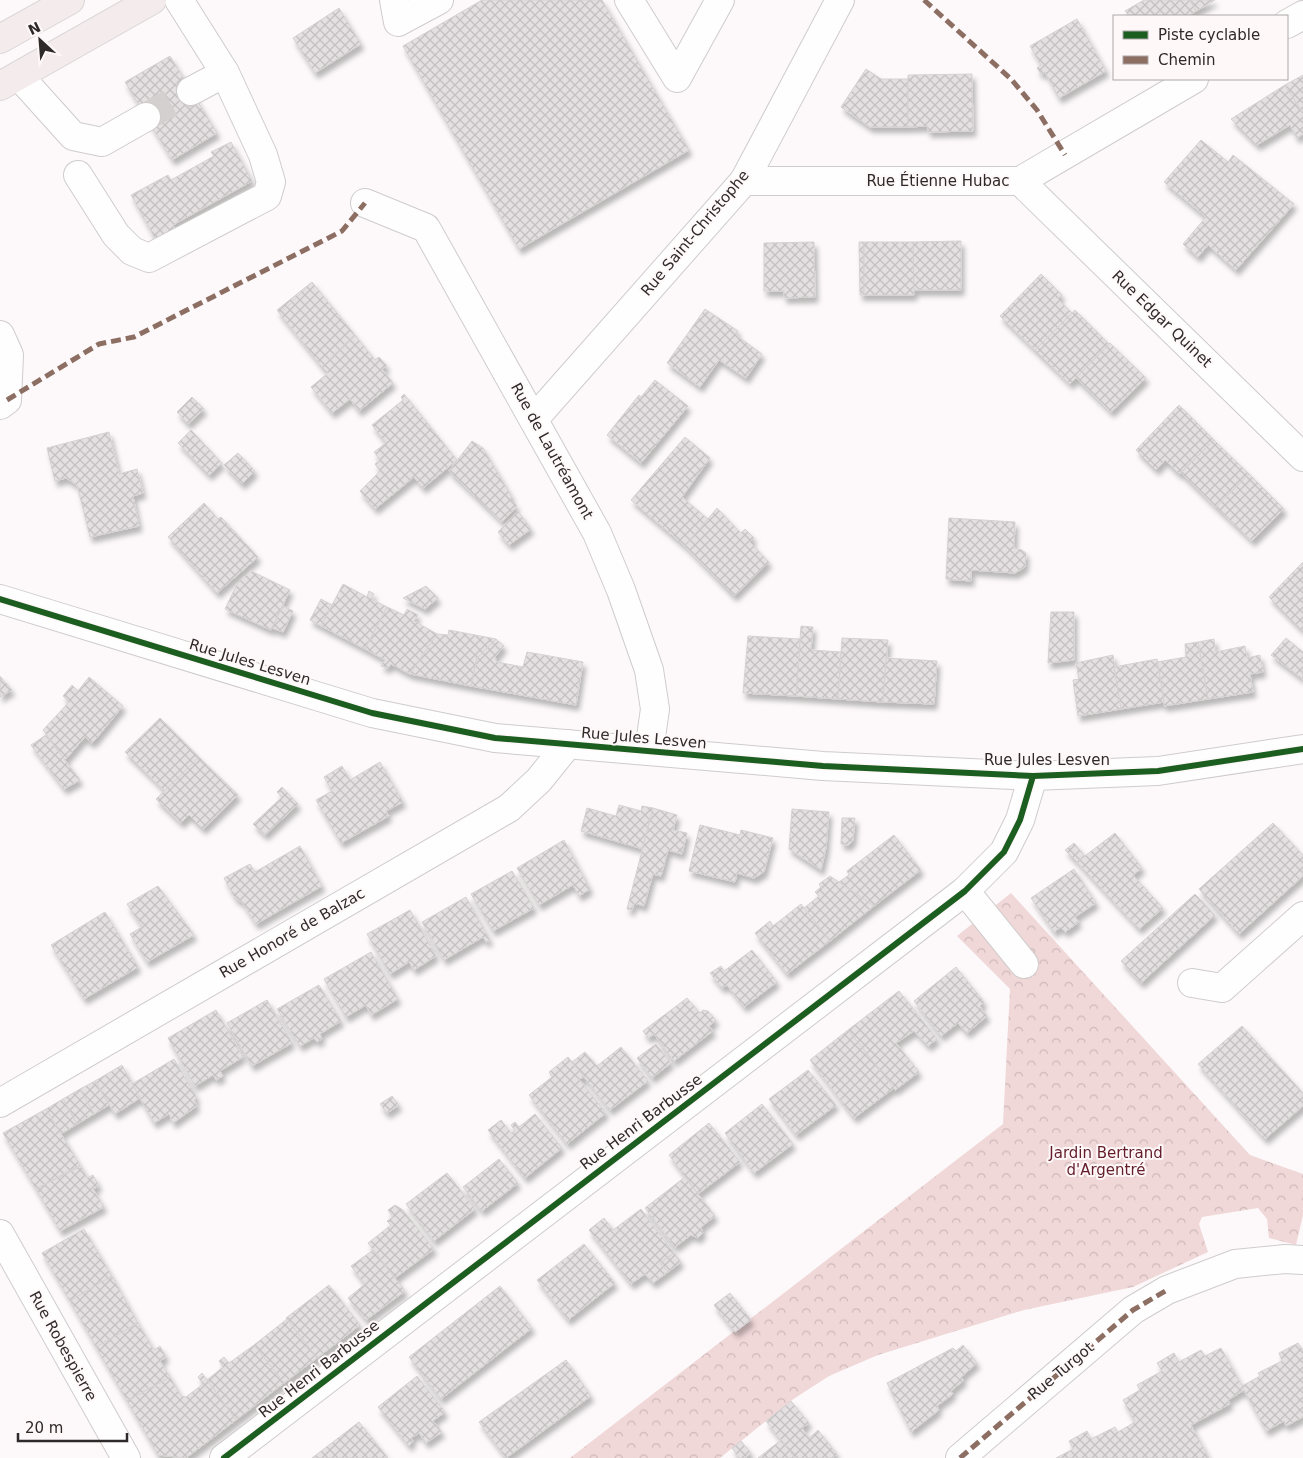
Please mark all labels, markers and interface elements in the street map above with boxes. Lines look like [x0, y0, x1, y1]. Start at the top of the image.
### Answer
north arrow [15, 15, 65, 65]
legend [1113, 15, 1288, 80]
text: N [26, 19, 43, 38]
text: Piste cyclable [1158, 26, 1260, 44]
text: Chemin [1158, 51, 1216, 69]
street label: Rue Saint-Christophe [637, 167, 753, 299]
street label: Rue Étienne Hubac [867, 171, 1009, 190]
street label: Rue Edgar Quinet [1108, 267, 1216, 371]
street label: Rue de Lautréamont [507, 380, 597, 522]
street label: Rue Jules Lesven [187, 635, 313, 689]
street label: Rue Jules Lesven [580, 724, 708, 752]
street label: Rue Jules Lesven [984, 751, 1110, 769]
street label: Rue Honoré de Balzac [216, 884, 368, 982]
street label: Rue Henri Barbusse [577, 1070, 705, 1174]
park label: Jardin Bertrand d'Argentré [1048, 1144, 1163, 1179]
street label: Rue Robespierre [25, 1288, 101, 1404]
street label: Rue Henri Barbusse [255, 1316, 383, 1422]
street label: Rue Turgot [1025, 1338, 1098, 1404]
scale bar [18, 1410, 126, 1442]
text: 20 m [25, 1419, 63, 1437]

